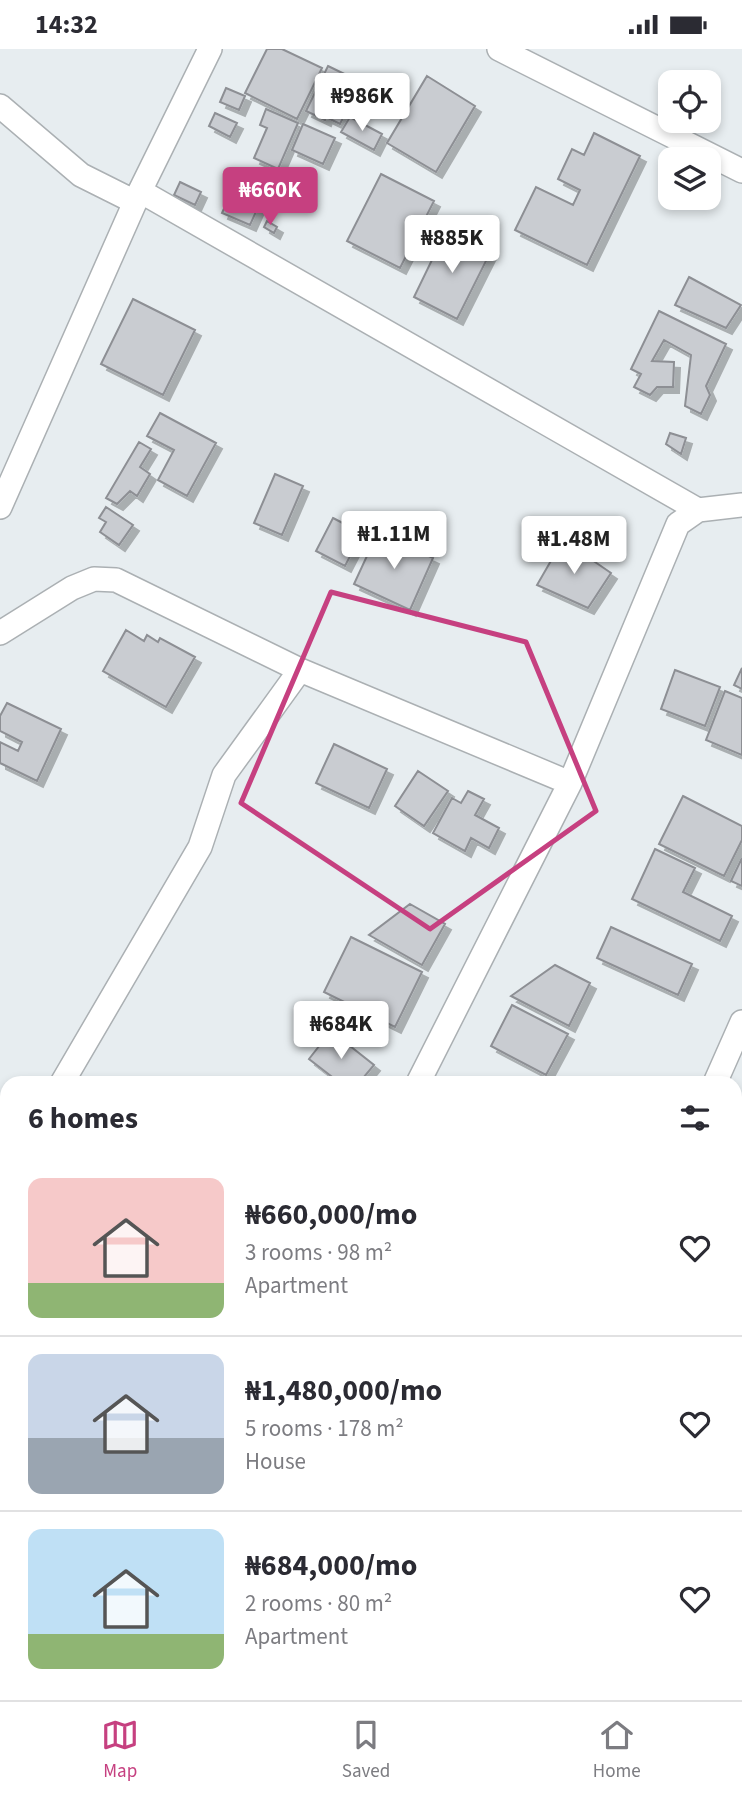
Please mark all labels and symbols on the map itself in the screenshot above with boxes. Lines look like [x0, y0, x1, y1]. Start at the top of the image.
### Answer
pin: ₦986K [313, 73, 411, 133]
pin: ₦660K [221, 167, 319, 227]
pin: ₦885K [403, 215, 501, 275]
pin: ₦1.11M [337, 511, 451, 571]
pin: ₦1.48M [517, 517, 631, 576]
pin: ₦684K [292, 1002, 390, 1061]

